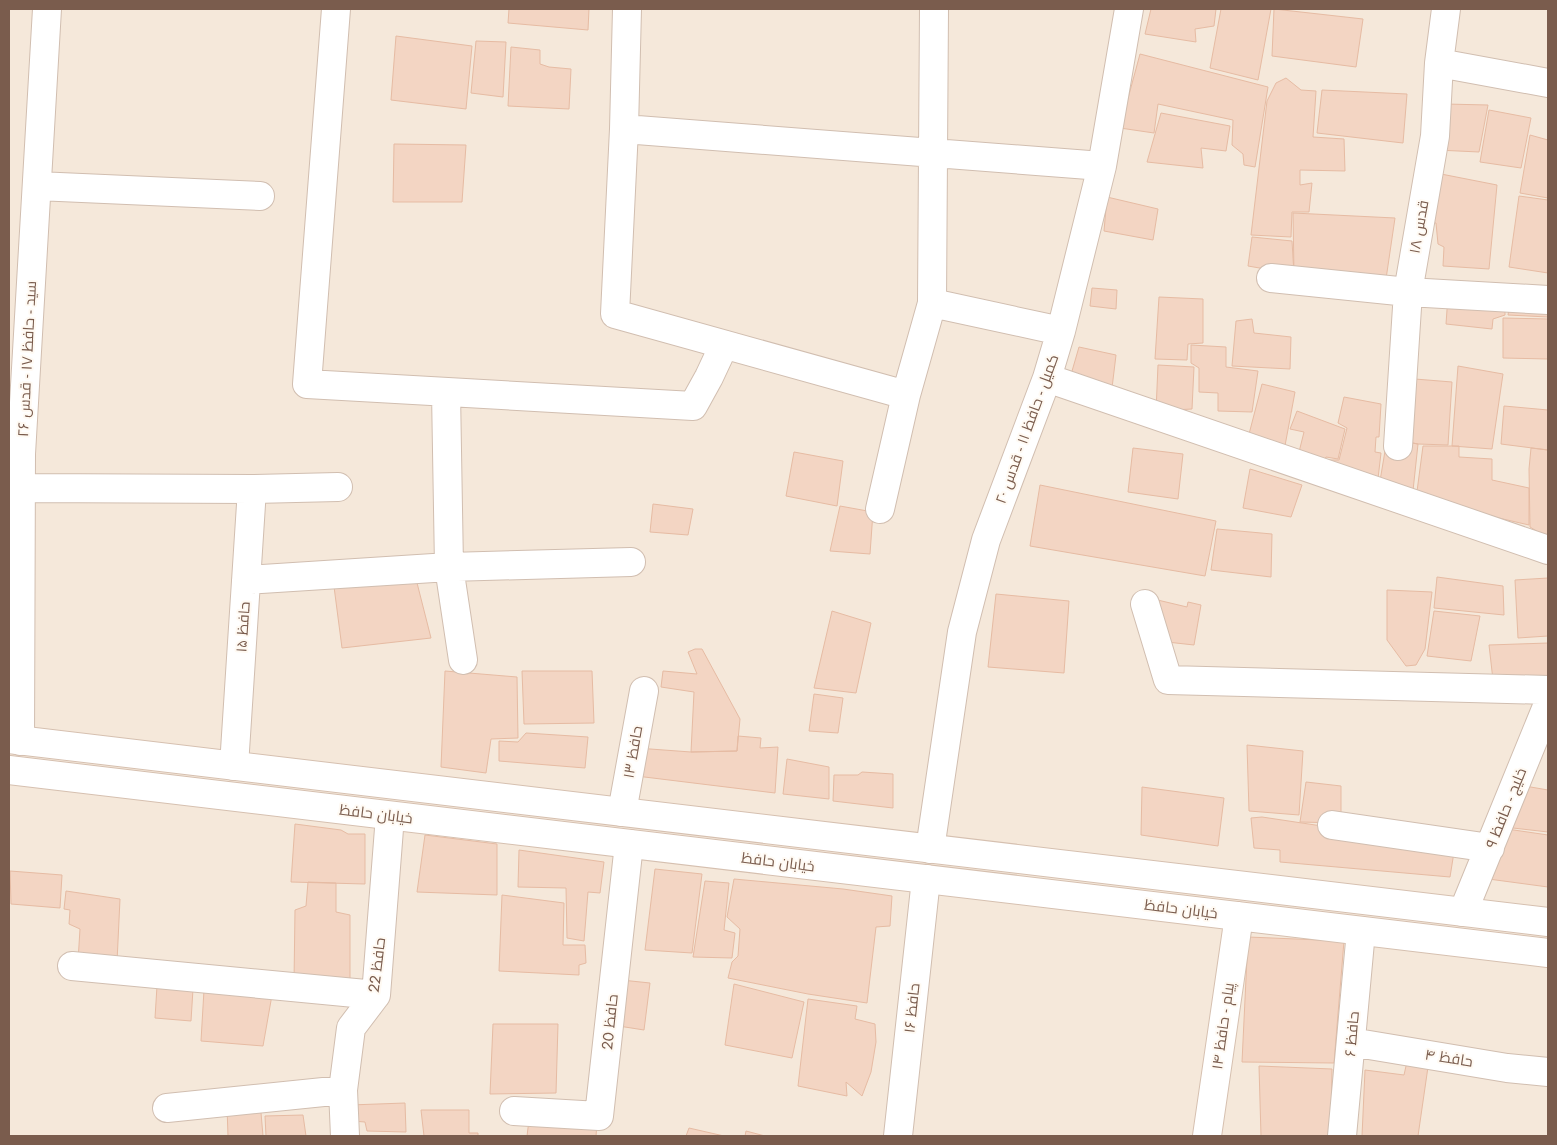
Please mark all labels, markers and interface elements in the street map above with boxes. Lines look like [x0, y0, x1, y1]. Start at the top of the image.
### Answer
street label: قدس ۱۸ [1403, 199, 1435, 255]
street label: سید - حافظ ۱۷ - قدس ۲۶ [12, 280, 42, 438]
street label: کمیل - حافظ ۱۱ - قدس ۲۰ [990, 351, 1064, 507]
street label: حافظ ۱۵ [230, 601, 256, 653]
street label: حافظ ۱۳ [618, 724, 648, 780]
street label: خلیج - حافظ ۹ [1480, 764, 1532, 852]
street label: خیابان حافظ [338, 799, 414, 829]
street label: خیابان حافظ [740, 847, 816, 877]
street label: خیابان حافظ [1143, 894, 1219, 924]
street label: حافظ 22 [363, 936, 391, 994]
street label: پیام - حافظ ۱۴ [1206, 981, 1240, 1071]
street label: حافظ ۱۶ [898, 982, 926, 1034]
street label: حافظ 20 [596, 993, 624, 1051]
street label: حافظ ۶ [1339, 1010, 1365, 1058]
street label: حافظ ۴ [1423, 1043, 1475, 1073]

